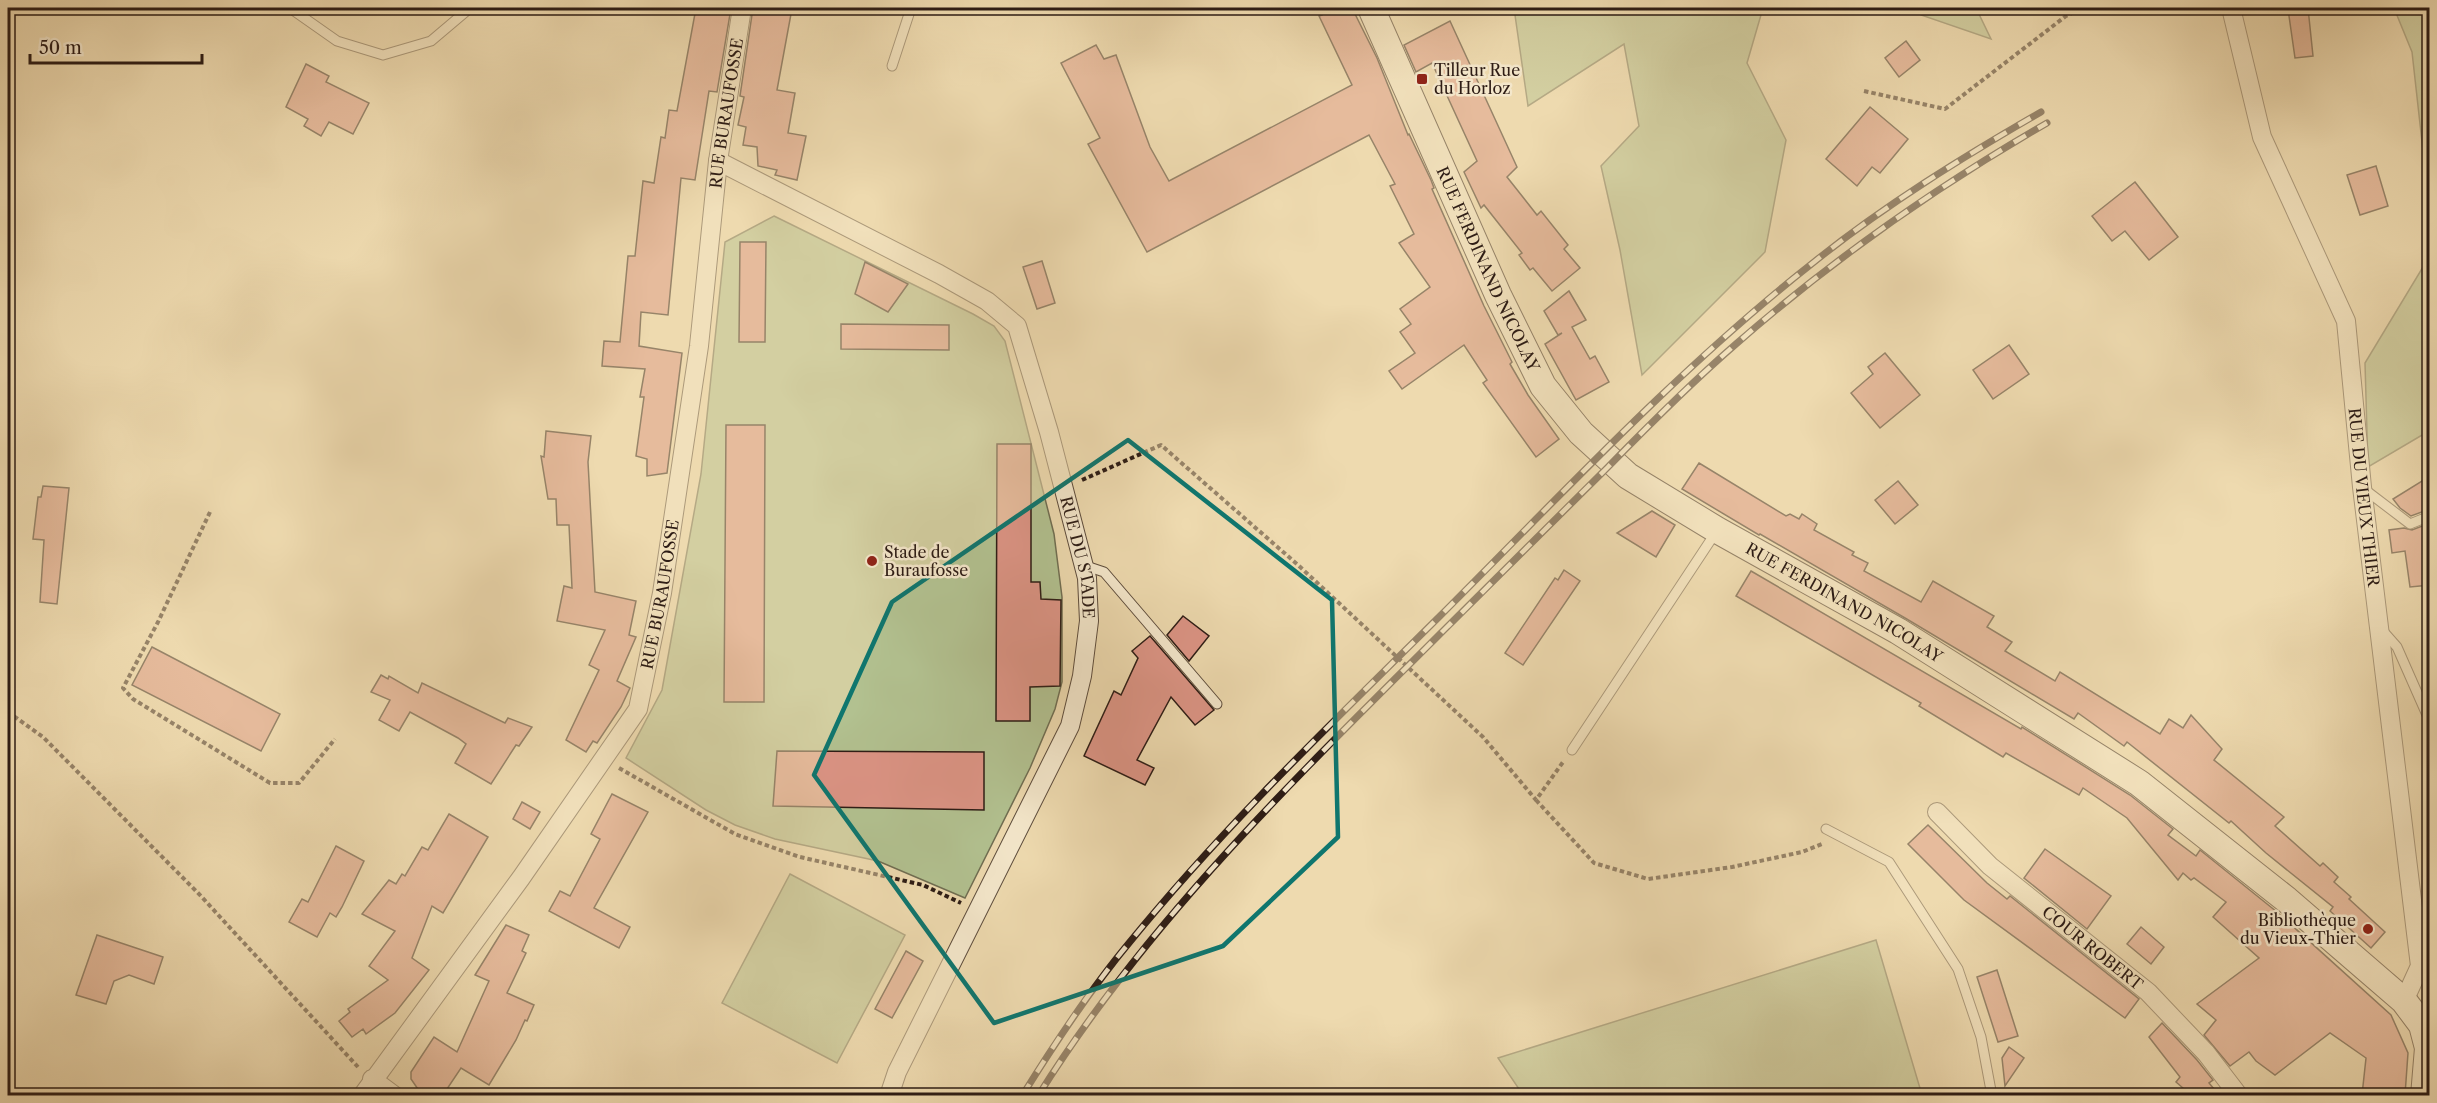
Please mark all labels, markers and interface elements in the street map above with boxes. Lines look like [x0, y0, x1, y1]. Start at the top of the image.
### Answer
scale bar [30, 27, 202, 65]
text: 50 m [39, 37, 82, 59]
street label: RUE BURAUFOSSE [705, 37, 747, 189]
place label: Tilleur Rue du Horloz [1434, 60, 1520, 98]
marker: Tilleur Rue du Horloz [1415, 72, 1429, 86]
street label: RUE FERDINAND NICOLAY [1432, 163, 1544, 375]
street label: RUE DU VIEUX THIER [2344, 407, 2384, 589]
street label: RUE DU STADE [1056, 494, 1099, 619]
street label: RUE BURAUFOSSE [636, 518, 683, 671]
street label: RUE FERDINAND NICOLAY [1742, 538, 1947, 667]
place label: Stade de Buraufosse [884, 542, 968, 580]
marker: Stade de Buraufosse [865, 554, 879, 568]
street label: COUR ROBERT [2038, 902, 2147, 994]
place label: Bibliothèque du Vieux-Thier [2240, 910, 2356, 948]
marker: Bibliothèque du Vieux-Thier [2361, 922, 2375, 936]

